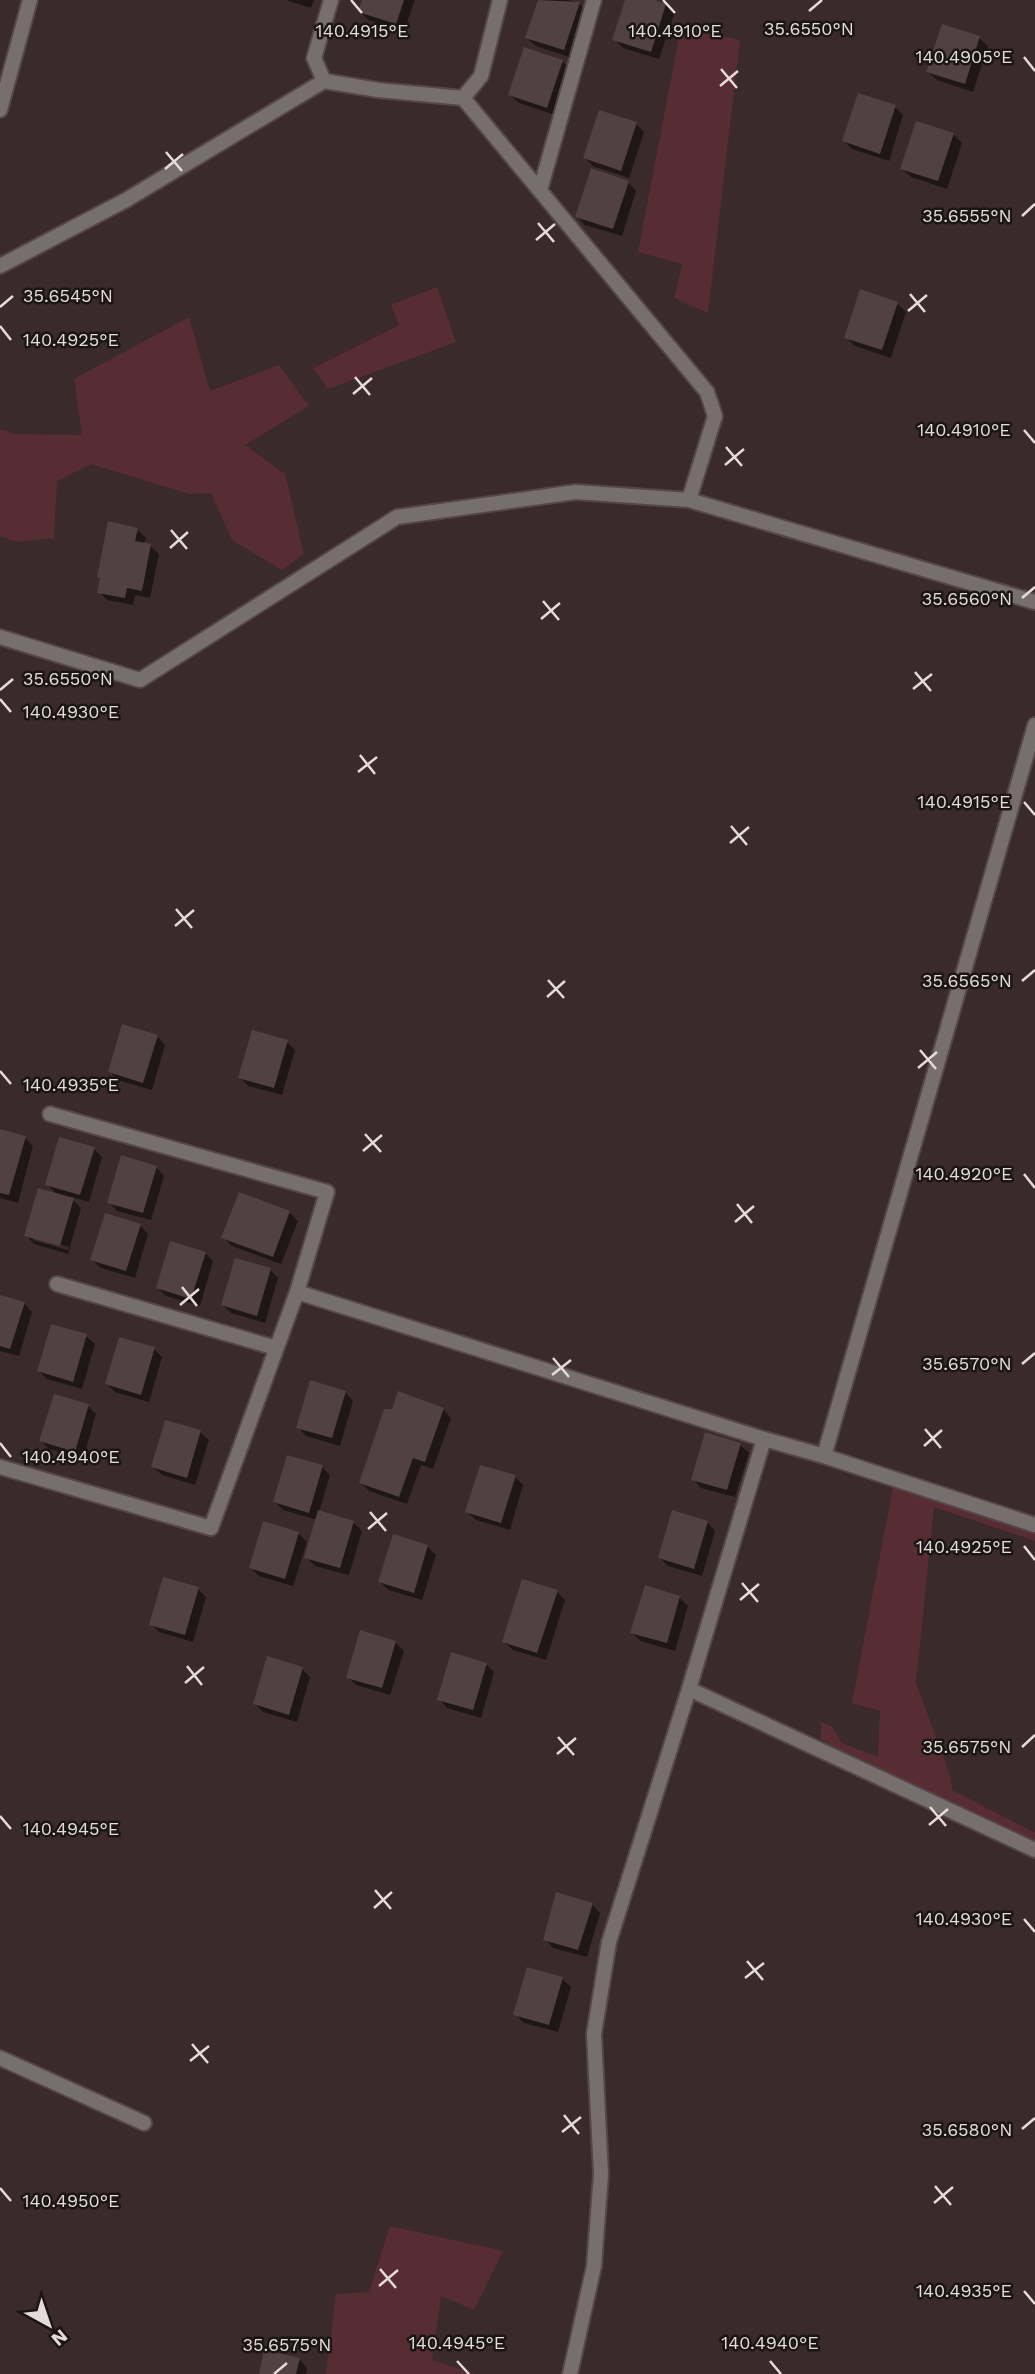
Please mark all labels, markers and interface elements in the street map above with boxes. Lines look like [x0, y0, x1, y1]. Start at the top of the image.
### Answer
text: 35.6550°N [764, 18, 854, 39]
text: 140.4915°E [316, 20, 408, 41]
text: 140.4910°E [628, 20, 722, 41]
text: 140.4905°E [916, 46, 1012, 67]
text: 35.6555°N [922, 205, 1012, 226]
text: 35.6545°N [23, 285, 113, 306]
text: 140.4925°E [23, 329, 119, 350]
text: 140.4910°E [917, 419, 1011, 440]
text: 35.6560°N [922, 588, 1012, 609]
text: 35.6550°N [23, 668, 113, 689]
text: 140.4930°E [23, 701, 119, 722]
text: 140.4915°E [918, 791, 1010, 812]
text: 35.6565°N [922, 970, 1012, 991]
text: 140.4935°E [23, 1074, 119, 1095]
text: 140.4920°E [916, 1163, 1012, 1184]
text: 35.6570°N [922, 1353, 1012, 1374]
text: 140.4940°E [22, 1446, 120, 1467]
text: 140.4925°E [916, 1536, 1012, 1557]
text: 35.6575°N [923, 1736, 1011, 1757]
text: 140.4945°E [23, 1818, 119, 1839]
text: 140.4930°E [916, 1908, 1012, 1929]
text: 35.6580°N [922, 2119, 1012, 2140]
text: 140.4950°E [23, 2190, 119, 2211]
text: 140.4935°E [916, 2280, 1012, 2301]
north arrow [14, 2290, 84, 2360]
text: N [47, 2324, 72, 2351]
text: 140.4945°E [409, 2332, 505, 2353]
text: 140.4940°E [721, 2332, 819, 2353]
text: 35.6575°N [243, 2334, 331, 2355]

